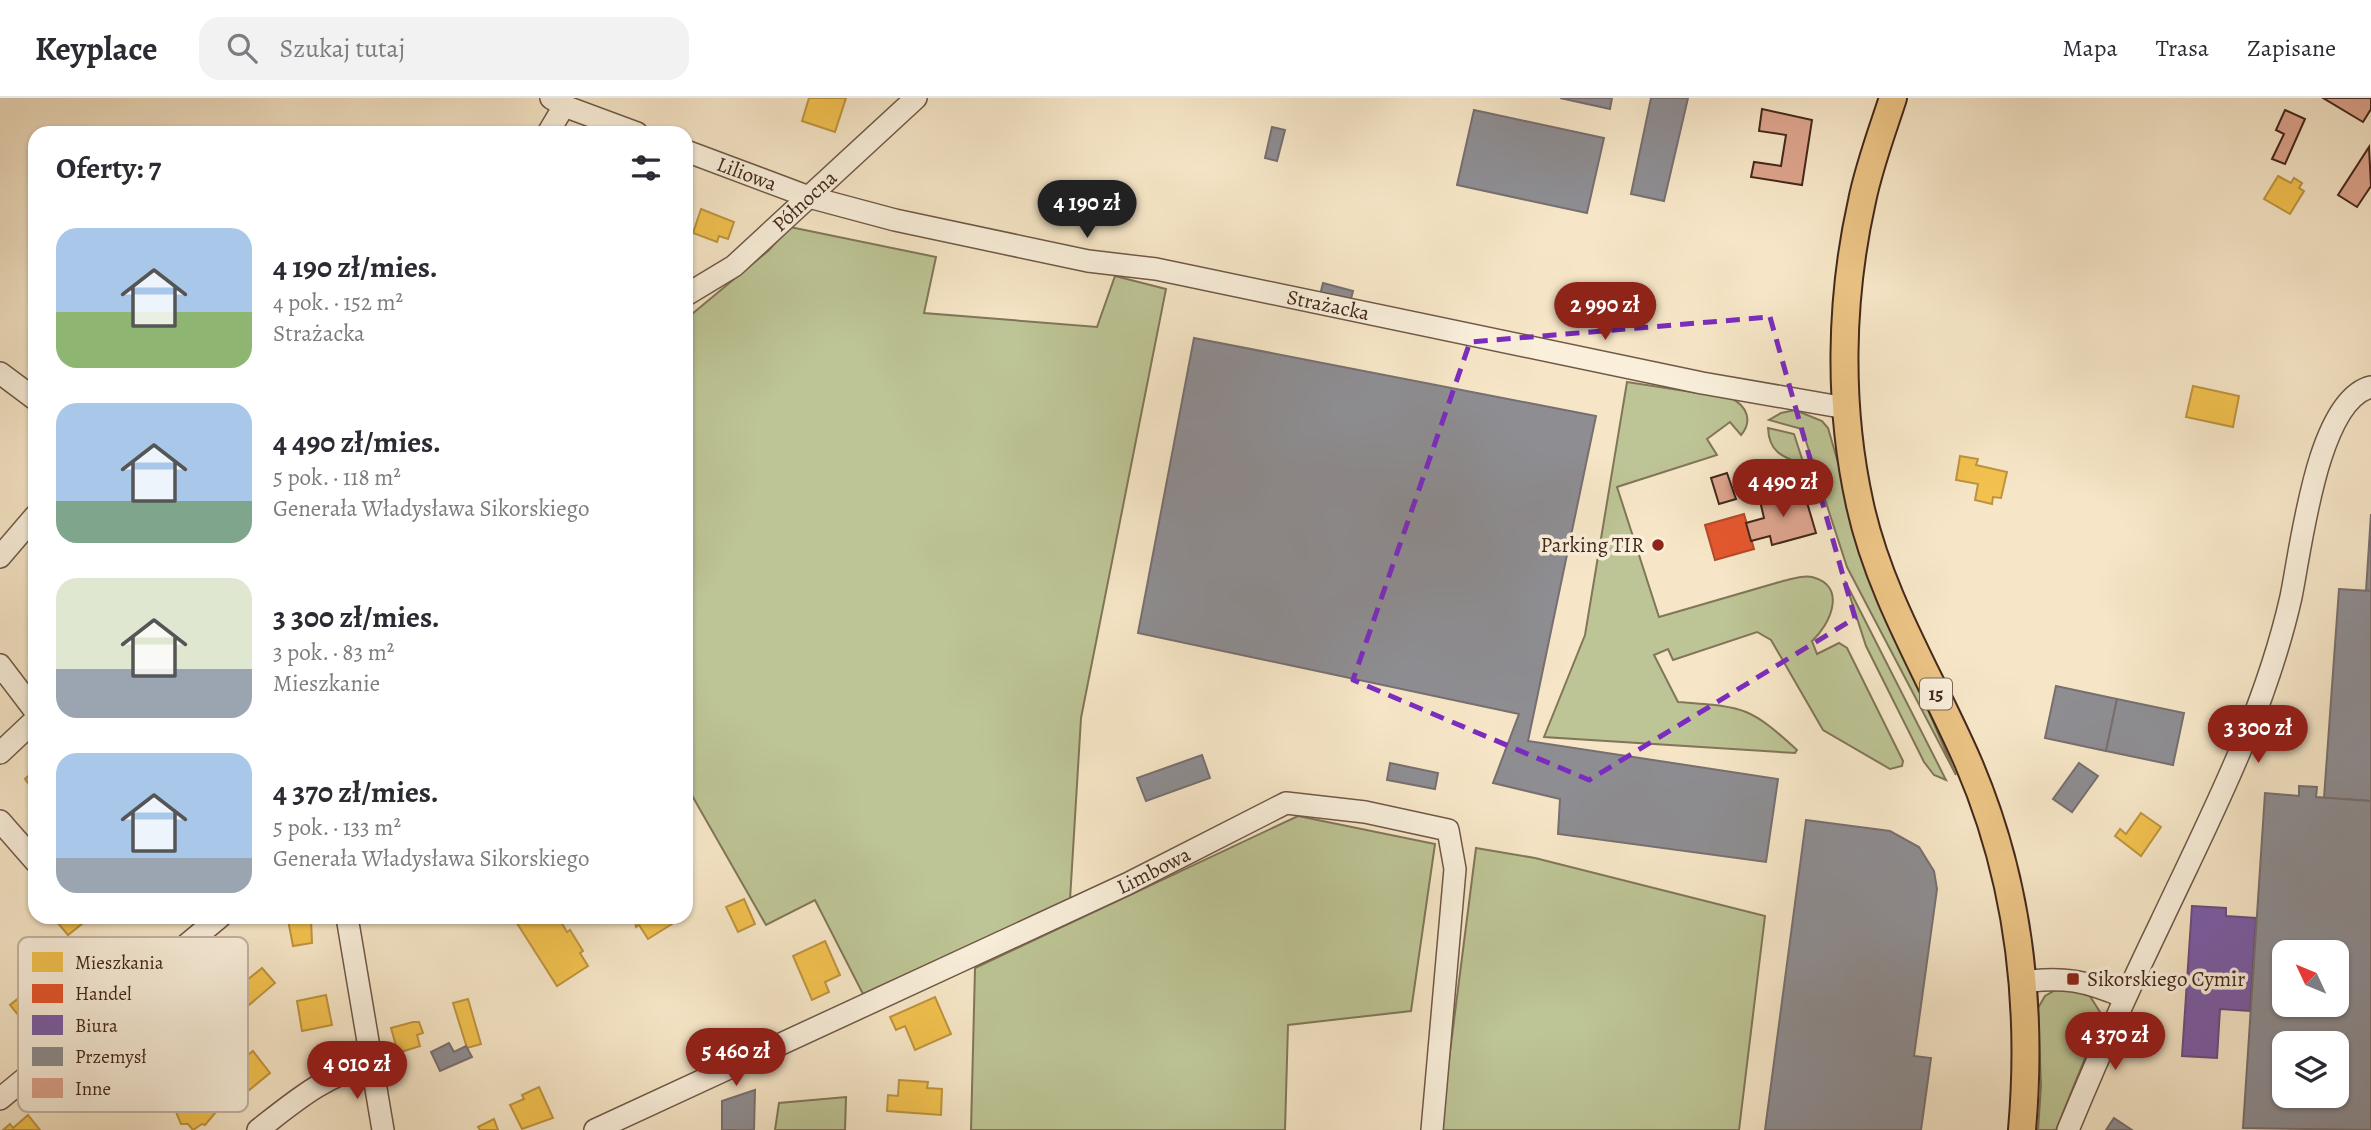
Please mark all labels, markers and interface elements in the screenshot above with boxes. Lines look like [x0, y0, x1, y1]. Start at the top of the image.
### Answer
search box [199, 17, 689, 80]
text: Keyplace [35, 26, 157, 71]
icon: search [223, 29, 261, 67]
text: Szukaj tutaj [279, 31, 405, 66]
text: Mapa [2063, 32, 2118, 64]
text: Trasa [2156, 32, 2209, 64]
text: Zapisane [2247, 32, 2336, 64]
text: Oferty: 7 [56, 148, 161, 188]
icon: filters [627, 149, 665, 187]
street label: Liliowa [713, 150, 781, 198]
street label: Północna [766, 164, 843, 238]
pin: 4 190 zł [1015, 180, 1159, 240]
text: 4 190 zł [1054, 187, 1120, 218]
text: 4 190 zł/mies. [273, 247, 438, 287]
icon: home [112, 256, 196, 340]
pin: 2 990 zł [1533, 282, 1677, 342]
street label: Strażacka [1284, 283, 1372, 327]
text: 4 pok. · 152 m² [273, 287, 403, 318]
text: 2 990 zł [1570, 289, 1640, 320]
text: Strażacka [273, 318, 365, 349]
text: 4 490 zł/mies. [273, 422, 441, 462]
icon: home [112, 431, 196, 515]
pin: 4 490 zł [1711, 460, 1855, 519]
text: 5 pok. · 118 m² [273, 462, 401, 493]
text: 4 490 zł [1748, 466, 1818, 497]
text: Generała Władysława Sikorskiego [273, 493, 589, 524]
place label: Parking TIR [1541, 531, 1644, 559]
marker: Parking TIR [1650, 537, 1666, 553]
text: 3 300 zł/mies. [273, 597, 440, 637]
icon: home [112, 606, 196, 690]
text: 3 pok. · 83 m² [273, 637, 394, 668]
text: Mieszkanie [273, 668, 380, 699]
road number: 15 [1920, 678, 1952, 709]
pin: 3 300 zł [2186, 706, 2330, 765]
text: 3 300 zł [2224, 712, 2292, 743]
text: 4 370 zł/mies. [273, 772, 439, 812]
icon: home [112, 781, 196, 865]
text: 5 pok. · 133 m² [273, 812, 401, 843]
street label: Limbowa [1112, 840, 1195, 901]
text: Generała Władysława Sikorskiego [273, 843, 589, 874]
legend [18, 937, 248, 1112]
north arrow [2272, 940, 2348, 1017]
map controls [2272, 940, 2349, 1108]
text: Mieszkania [75, 950, 164, 976]
place label: Sikorskiego Cymir [2087, 965, 2245, 993]
marker: Sikorskiego Cymir [2065, 971, 2081, 987]
text: Handel [75, 981, 132, 1007]
pin: 4 370 zł [2043, 1012, 2187, 1072]
text: Biura [75, 1013, 118, 1039]
text: 4 370 zł [2081, 1019, 2149, 1050]
pin: 5 460 zł [664, 1028, 808, 1088]
button: layers [2272, 1031, 2349, 1108]
text: 5 460 zł [702, 1035, 770, 1066]
pin: 4 010 zł [285, 1042, 429, 1101]
text: Przemysł [75, 1044, 147, 1070]
text: 4 010 zł [323, 1048, 391, 1079]
text: Inne [75, 1076, 111, 1102]

